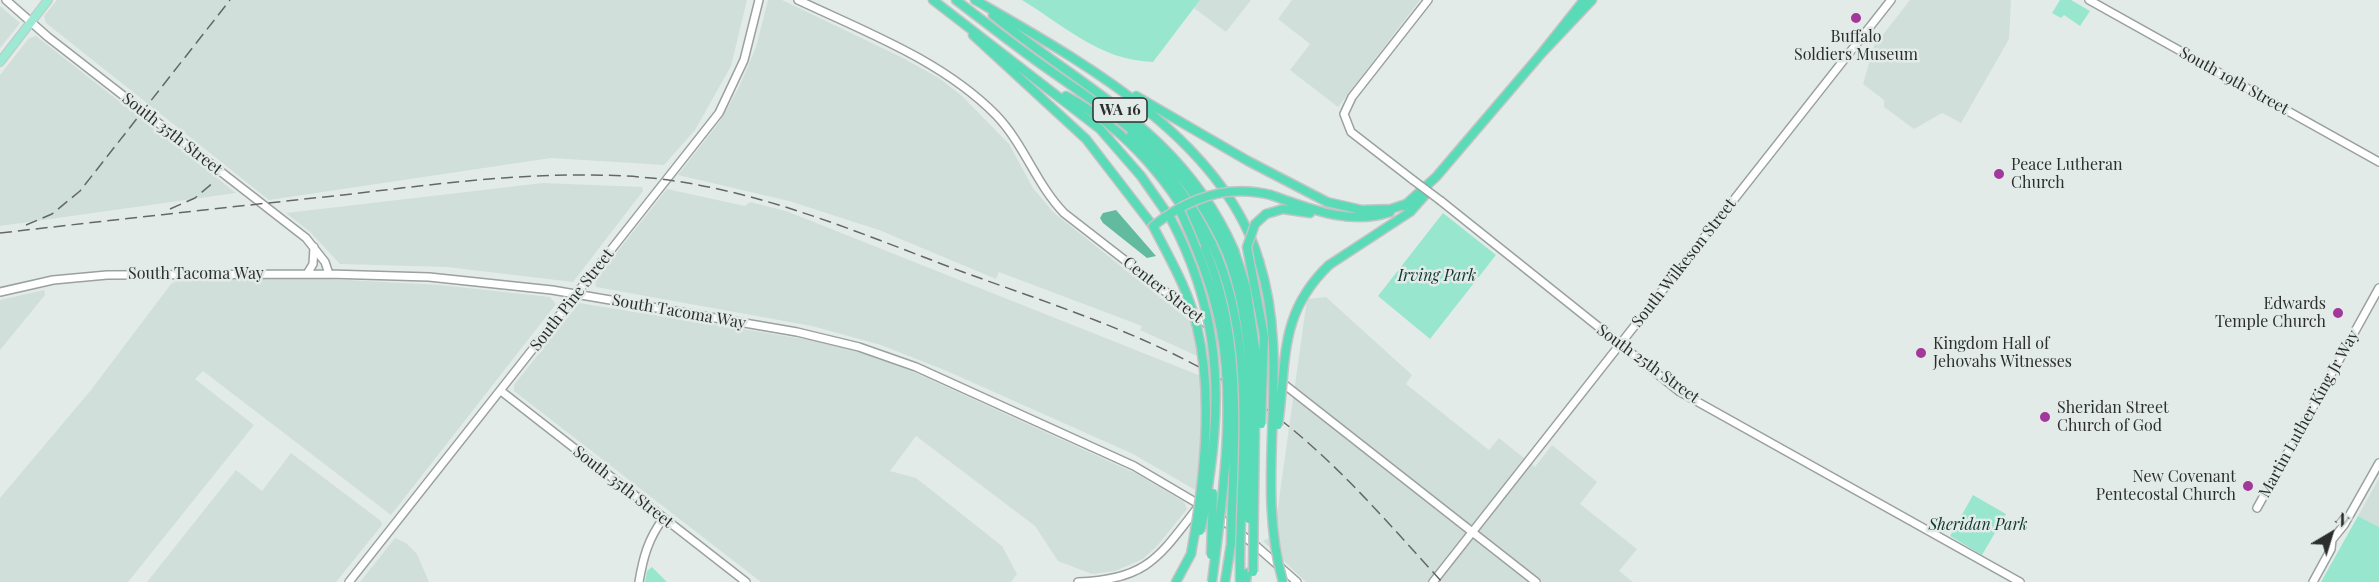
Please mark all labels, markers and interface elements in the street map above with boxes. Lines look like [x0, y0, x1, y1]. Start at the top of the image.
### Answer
marker: Buffalo Soldiers Museum [1849, 11, 1863, 25]
place label: Buffalo Soldiers Museum [1794, 27, 1918, 65]
street label: South 19th Street [2176, 43, 2292, 119]
street label: South 35th Street [118, 89, 226, 179]
road number: WA 16 [1093, 98, 1147, 122]
place label: Peace Lutheran Church [2011, 155, 2123, 193]
marker: Peace Lutheran Church [1992, 167, 2006, 181]
street label: South Wilkeson Street [1628, 195, 1740, 331]
street label: South Pine Street [526, 245, 618, 355]
street label: Center Street [1119, 253, 1207, 327]
street label: South Tacoma Way [128, 264, 264, 284]
park label: Irving Park [1398, 266, 1476, 286]
street label: South Tacoma Way [610, 291, 748, 333]
place label: Edwards Temple Church [2215, 294, 2326, 332]
marker: Edwards Temple Church [2331, 306, 2345, 320]
street label: South 25th Street [1593, 320, 1703, 408]
street label: Martin Luther King Jr Way [2255, 327, 2363, 501]
place label: Kingdom Hall of Jehovahs Witnesses [1933, 334, 2072, 372]
marker: Kingdom Hall of Jehovahs Witnesses [1914, 346, 1928, 360]
place label: Sheridan Street Church of God [2057, 398, 2169, 436]
marker: Sheridan Street Church of God [2038, 410, 2052, 424]
street label: South 35th Street [569, 442, 677, 532]
place label: New Covenant Pentecostal Church [2096, 467, 2236, 505]
marker: New Covenant Pentecostal Church [2241, 479, 2255, 493]
north arrow [2301, 504, 2361, 564]
text: N [2331, 508, 2353, 531]
park label: Sheridan Park [1928, 515, 2028, 535]

